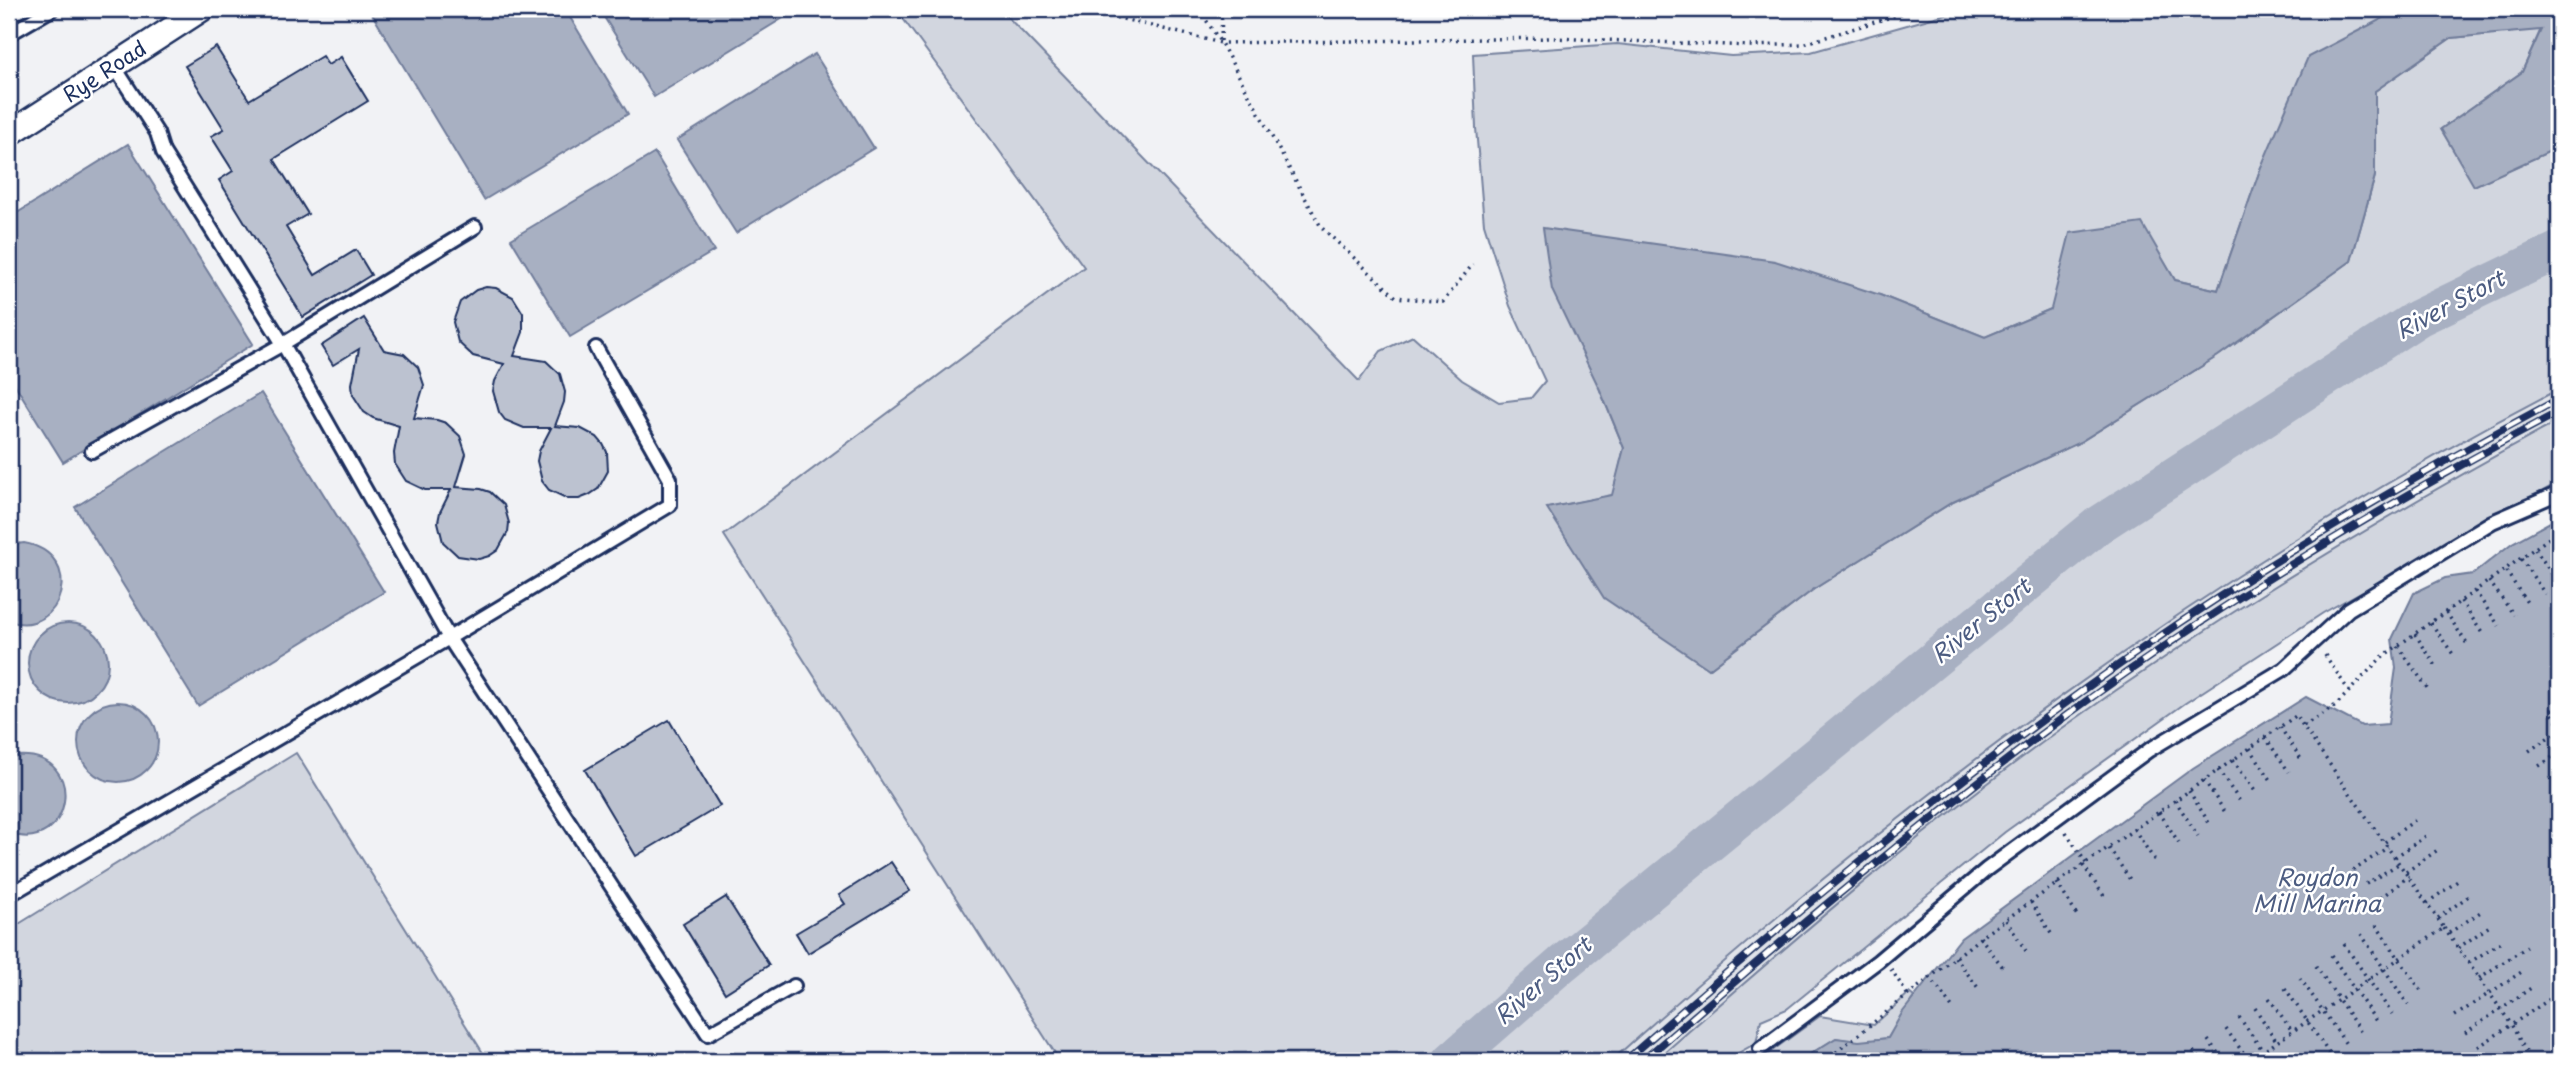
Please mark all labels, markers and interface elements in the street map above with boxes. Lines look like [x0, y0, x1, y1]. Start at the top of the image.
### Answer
street label: Rye Road [56, 31, 152, 109]
water label: River Stort [2389, 259, 2512, 347]
water label: River Stort [1923, 567, 2039, 671]
water label: Roydon Mill Marina [2253, 859, 2381, 920]
water label: River Stort [1486, 926, 1600, 1032]

